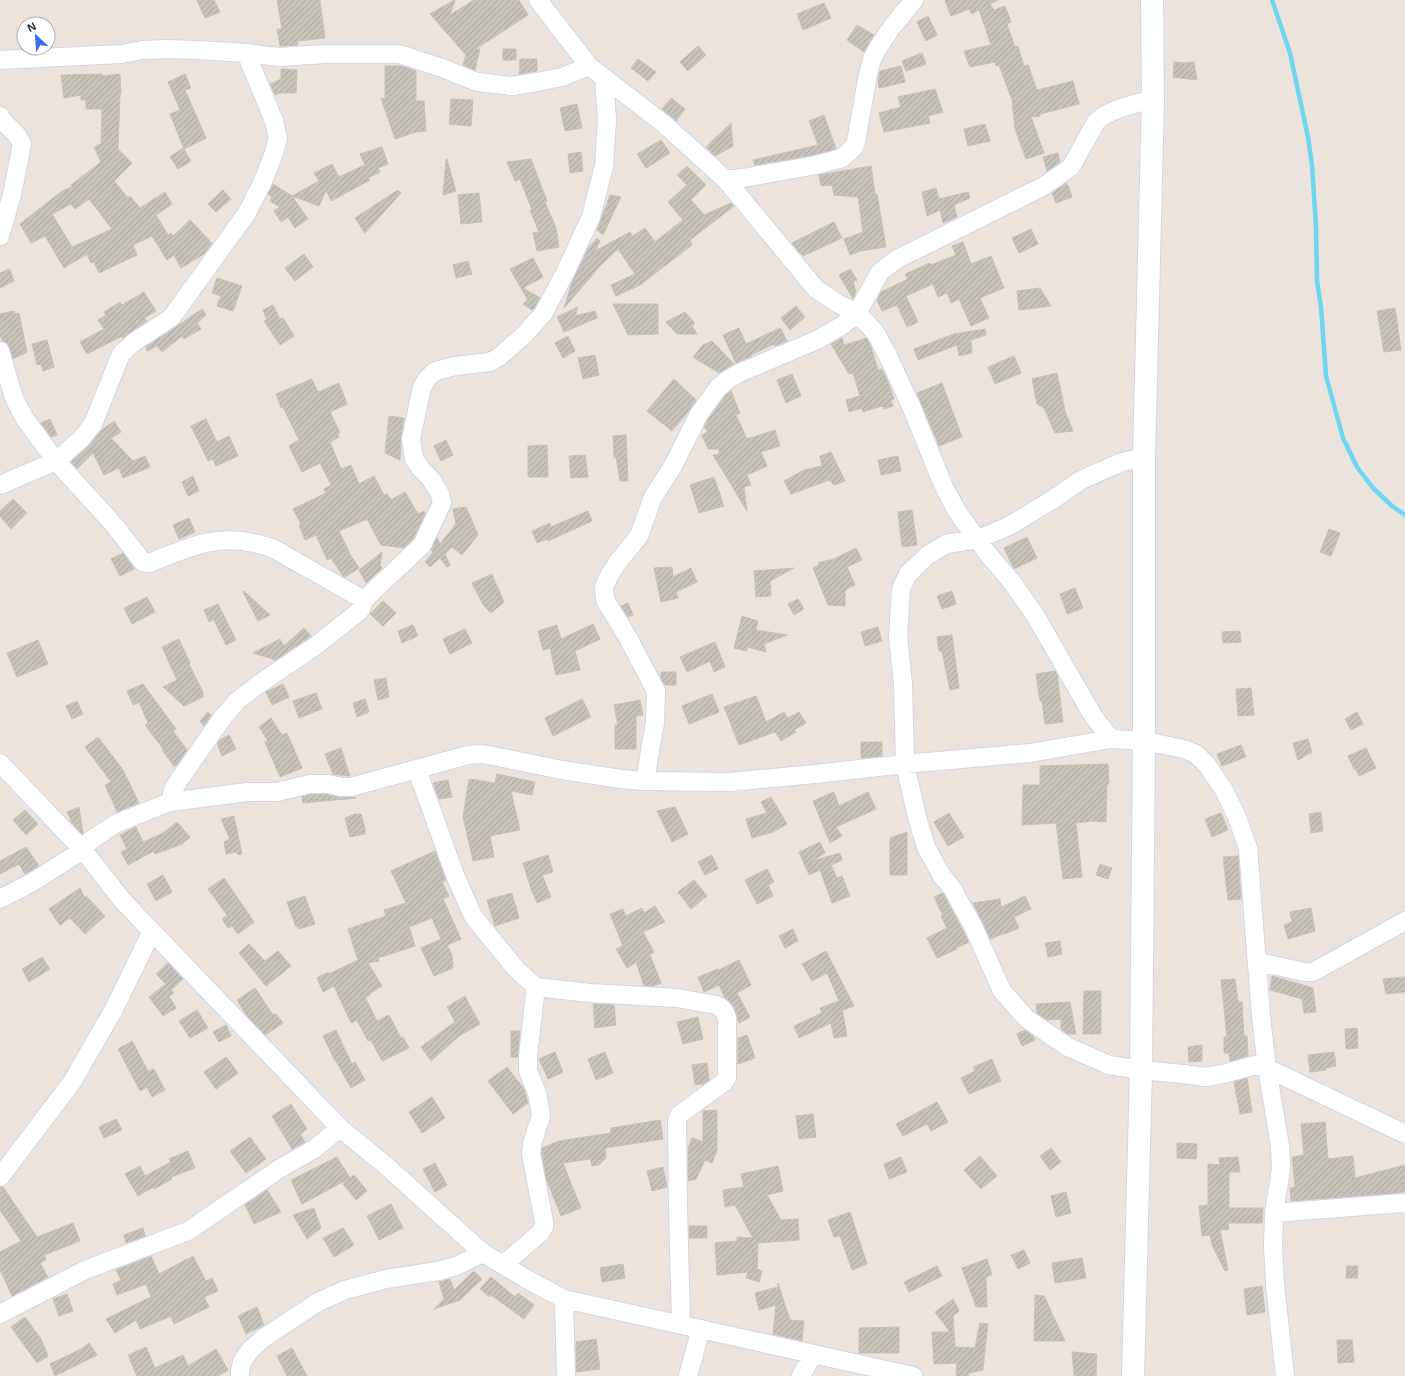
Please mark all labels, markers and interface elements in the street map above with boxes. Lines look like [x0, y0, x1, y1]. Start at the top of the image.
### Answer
north arrow [16, 16, 56, 56]
text: N [25, 20, 38, 34]

